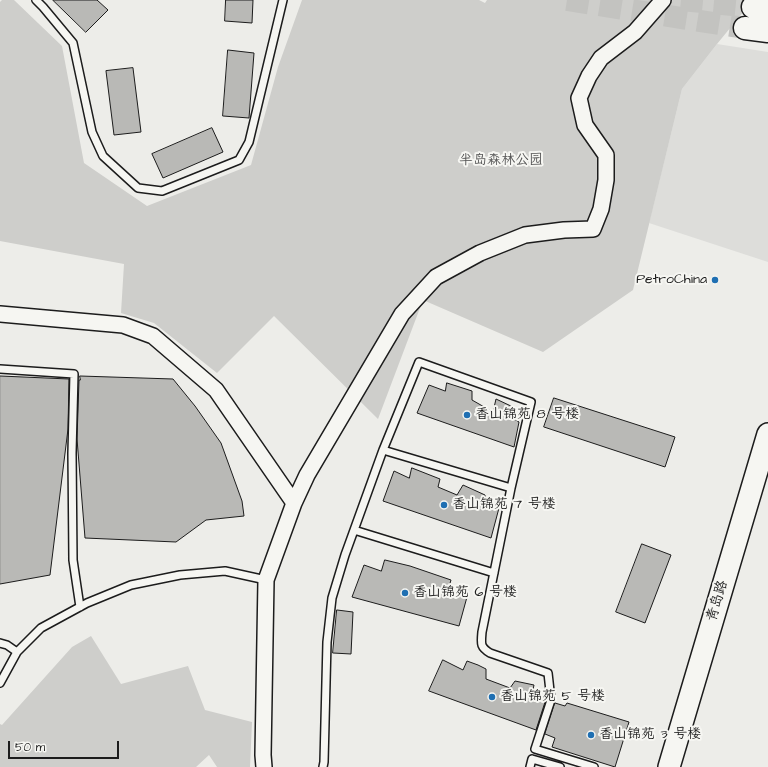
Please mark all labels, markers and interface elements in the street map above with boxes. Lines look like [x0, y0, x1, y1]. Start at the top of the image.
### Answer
park label: 半岛森林公园 [459, 153, 543, 169]
place label: PetroChina [636, 272, 707, 288]
marker: PetroChina [710, 275, 720, 285]
place label: 香山锦苑 8 号楼 [475, 407, 579, 423]
marker: 香山锦苑 8 号楼 [462, 410, 472, 420]
place label: 香山锦苑 7 号楼 [452, 497, 556, 513]
marker: 香山锦苑 7 号楼 [439, 500, 449, 510]
street label: 青岛路 [704, 578, 732, 624]
place label: 香山锦苑 6 号楼 [413, 585, 517, 601]
marker: 香山锦苑 6 号楼 [400, 588, 410, 598]
place label: 香山锦苑 5 号楼 [500, 689, 605, 705]
marker: 香山锦苑 5 号楼 [487, 692, 497, 702]
place label: 香山锦苑 3 号楼 [599, 727, 701, 743]
marker: 香山锦苑 3 号楼 [586, 730, 596, 740]
scale bar [10, 733, 121, 759]
text: 50 m [15, 739, 45, 756]

